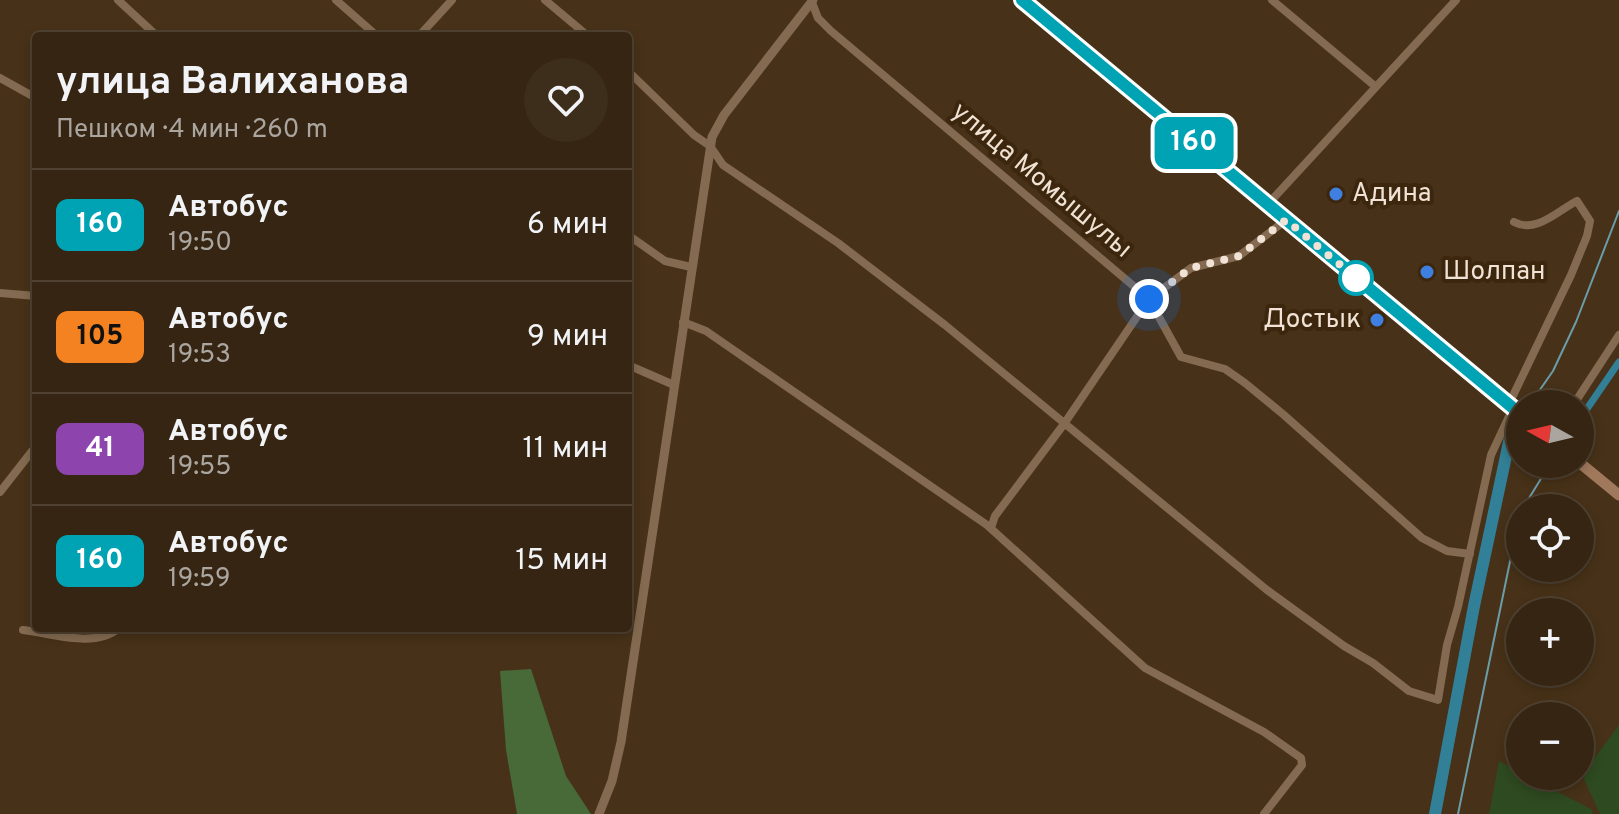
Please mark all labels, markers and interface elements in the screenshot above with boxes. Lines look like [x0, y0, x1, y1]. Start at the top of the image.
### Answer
button: heart [524, 58, 608, 142]
text: улица Валиханова [56, 59, 409, 108]
street label: улица Момышулы [944, 96, 1138, 266]
text: Пешком · 4 мин · 260 m [56, 114, 328, 147]
line badge: 160 [1148, 117, 1240, 169]
text: 160 [1171, 125, 1217, 161]
place label: Адина [1352, 178, 1432, 211]
marker: Адина [1327, 185, 1345, 203]
text: Автобус [168, 190, 289, 227]
text: 160 [77, 207, 123, 243]
text: 6 мин [527, 207, 608, 244]
text: 19:50 [168, 227, 232, 260]
place label: Шолпан [1443, 256, 1546, 289]
unlabelled marker [1339, 261, 1373, 295]
marker: Шолпан [1418, 263, 1436, 281]
your location [1129, 279, 1169, 319]
text: Автобус [168, 302, 289, 339]
place label: Достык [1263, 304, 1361, 337]
marker: Достык [1368, 311, 1386, 329]
text: 105 [77, 319, 123, 355]
text: 9 мин [527, 319, 608, 356]
text: 19:53 [168, 339, 231, 372]
north arrow [1506, 390, 1594, 478]
map controls [1506, 390, 1594, 790]
text: Автобус [168, 414, 289, 451]
text: 41 [85, 431, 115, 467]
text: 11 мин [523, 431, 608, 468]
text: 19:55 [168, 451, 231, 484]
button: locate [1506, 494, 1594, 582]
text: Автобус [168, 526, 289, 563]
text: 160 [77, 543, 123, 579]
text: 15 мин [515, 543, 608, 580]
text: 19:59 [168, 563, 230, 596]
button: + [1506, 598, 1594, 686]
button: − [1506, 702, 1594, 790]

